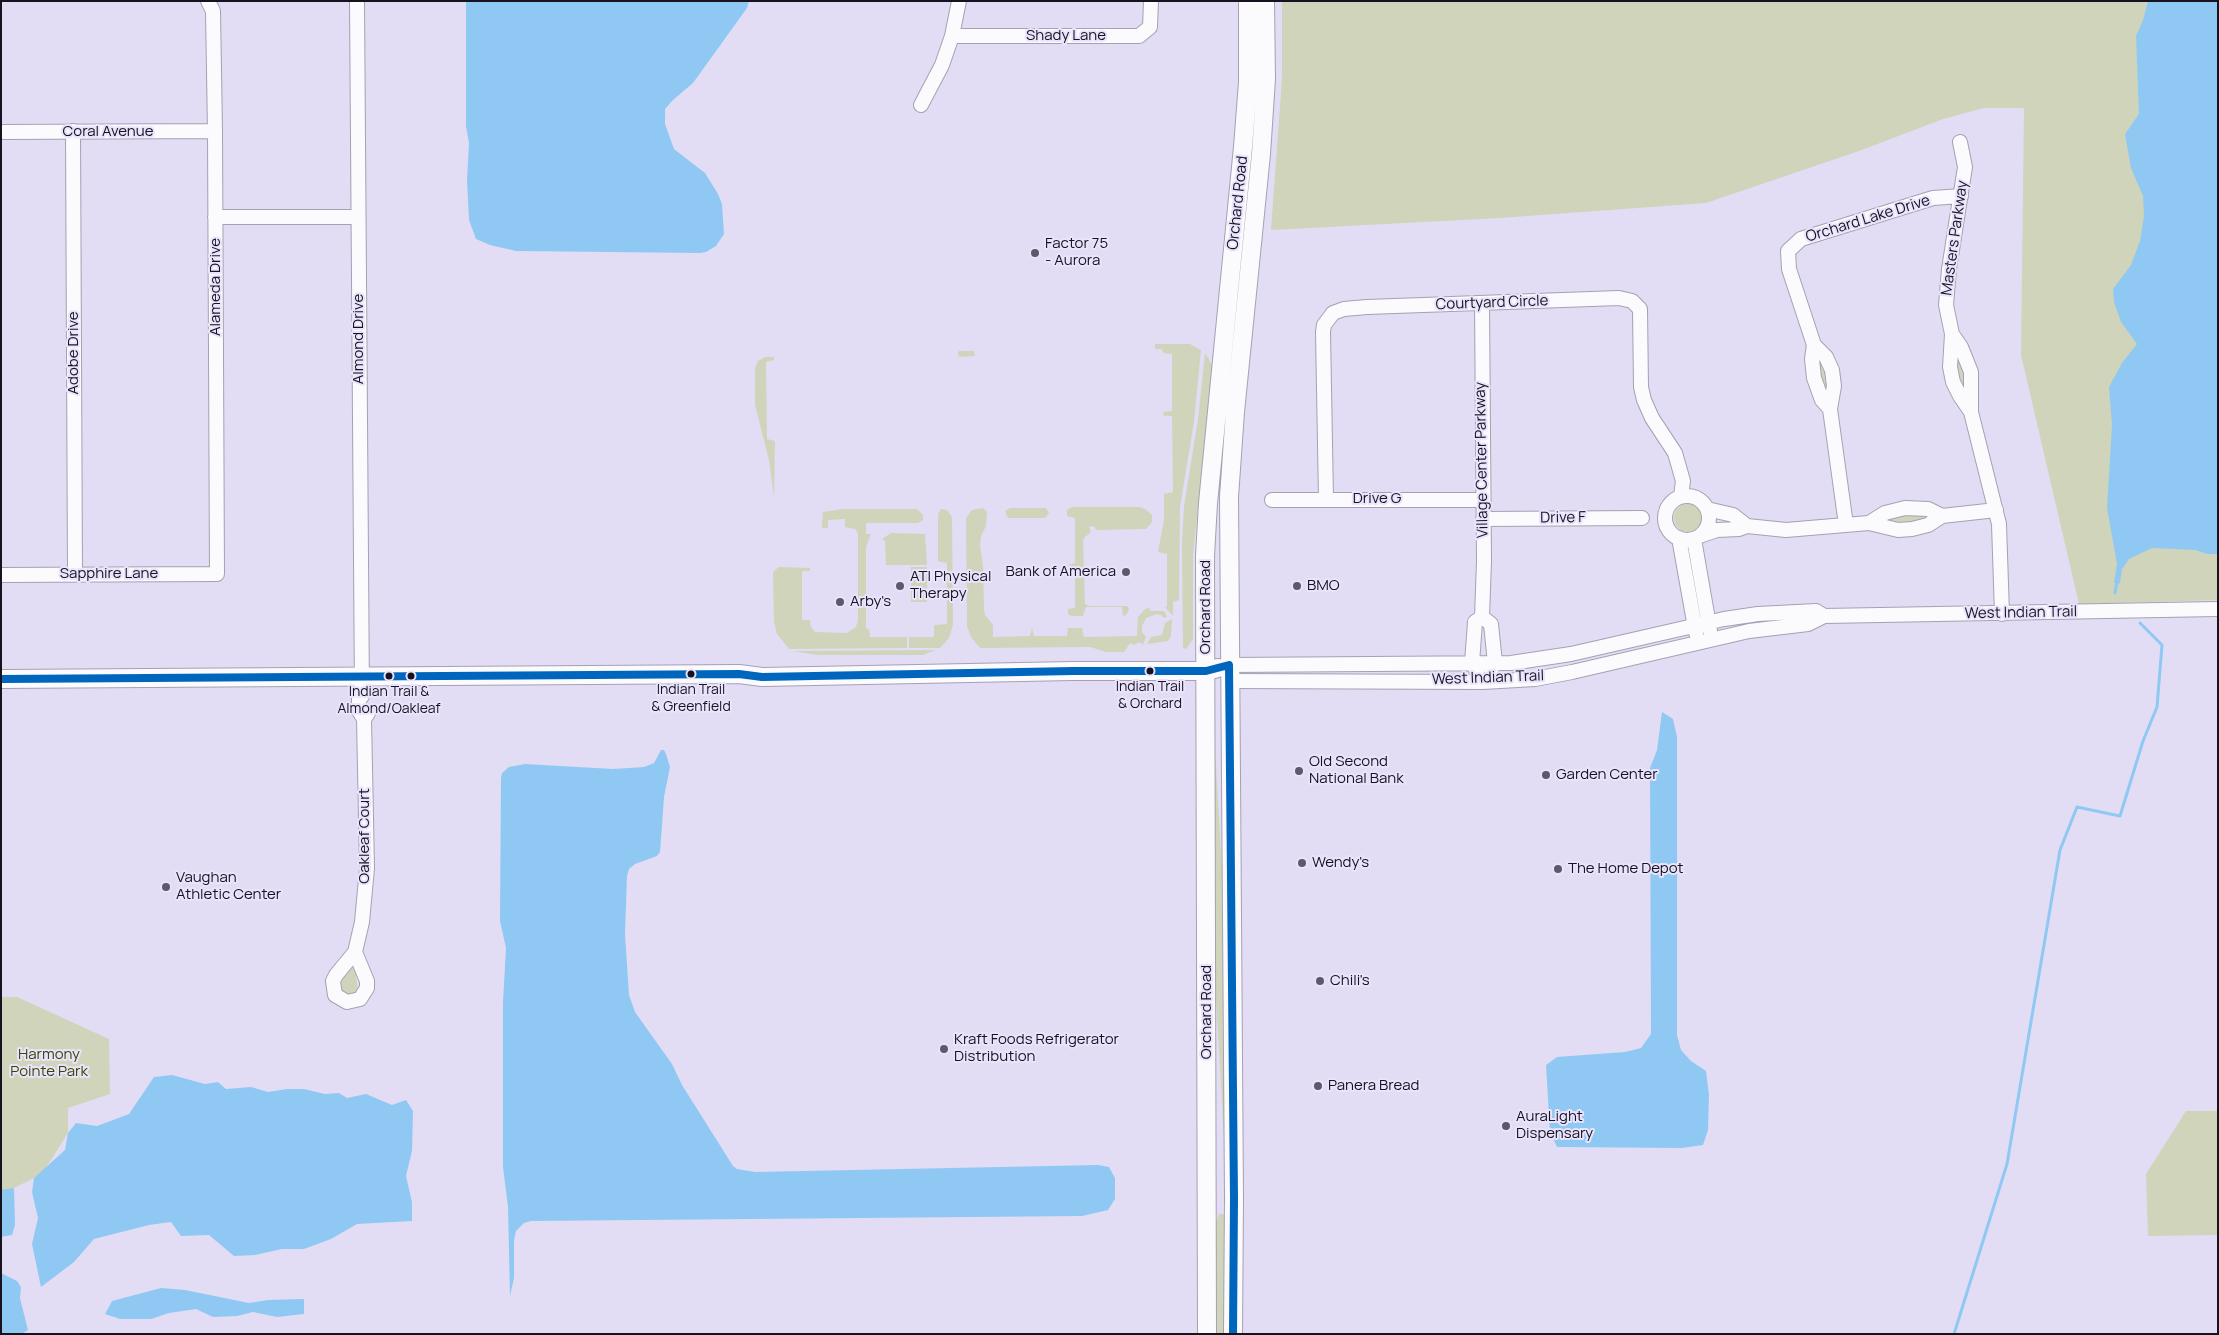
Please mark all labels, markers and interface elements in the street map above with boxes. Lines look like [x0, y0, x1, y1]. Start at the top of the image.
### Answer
street label: Shady Lane [1026, 27, 1106, 45]
street label: Coral Avenue [63, 123, 153, 141]
street label: Orchard Road [1224, 155, 1252, 251]
street label: Masters Parkway [1938, 179, 1972, 297]
street label: Orchard Lake Drive [1804, 192, 1932, 246]
place label: Factor 75 - Aurora [1045, 235, 1108, 270]
street label: Alameda Drive [207, 238, 225, 336]
marker: Factor 75 - Aurora [1029, 247, 1041, 259]
street label: Courtyard Circle [1435, 292, 1549, 314]
street label: Almond Drive [350, 294, 368, 384]
street label: Adobe Drive [65, 312, 83, 394]
street label: Village Center Parkway [1472, 382, 1492, 538]
street label: Drive G [1353, 490, 1401, 508]
street label: Drive F [1540, 509, 1586, 527]
street label: Orchard Road [1197, 560, 1215, 654]
place label: Bank of America [1005, 563, 1116, 581]
street label: Sapphire Lane [60, 565, 158, 583]
marker: Bank of America [1120, 566, 1132, 578]
place label: ATI Physical Therapy [910, 568, 991, 603]
place label: BMO [1307, 577, 1340, 595]
marker: ATI Physical Therapy [894, 580, 906, 592]
marker: BMO [1291, 580, 1303, 592]
place label: Arby's [850, 593, 891, 611]
marker: Arby's [834, 596, 846, 608]
street label: West Indian Trail [1965, 603, 2077, 623]
marker: Indian Trail & Orchard [1145, 666, 1155, 676]
street label: West Indian Trail [1432, 667, 1544, 689]
marker: Indian Trail & Greenfield [686, 669, 696, 679]
marker: Indian Trail & Almond/Oakleaf [384, 671, 394, 681]
unlabelled marker [406, 671, 416, 681]
place label: Indian Trail & Orchard [1116, 679, 1184, 712]
place label: Indian Trail & Greenfield [651, 682, 731, 714]
place label: Indian Trail & Almond/Oakleaf [337, 684, 441, 716]
place label: Old Second National Bank [1309, 753, 1404, 788]
marker: Old Second National Bank [1293, 765, 1305, 777]
place label: Garden Center [1556, 766, 1658, 784]
marker: Garden Center [1540, 769, 1552, 781]
street label: Oakleaf Court [356, 788, 374, 884]
place label: Wendy's [1312, 854, 1369, 872]
marker: Wendy's [1296, 857, 1308, 869]
place label: The Home Depot [1568, 860, 1684, 878]
marker: The Home Depot [1552, 863, 1564, 875]
place label: Vaughan Athletic Center [176, 869, 281, 904]
marker: Vaughan Athletic Center [160, 881, 172, 893]
street label: Orchard Road [1198, 965, 1216, 1059]
place label: Chili's [1330, 972, 1370, 990]
marker: Chili's [1314, 975, 1326, 987]
place label: Kraft Foods Refrigerator Distribution [954, 1031, 1119, 1066]
marker: Kraft Foods Refrigerator Distribution [938, 1043, 950, 1055]
park label: Harmony Pointe Park [10, 1046, 88, 1081]
place label: Panera Bread [1328, 1077, 1419, 1095]
marker: Panera Bread [1312, 1080, 1324, 1092]
place label: AuraLight Dispensary [1516, 1108, 1593, 1143]
marker: AuraLight Dispensary [1500, 1120, 1512, 1132]

